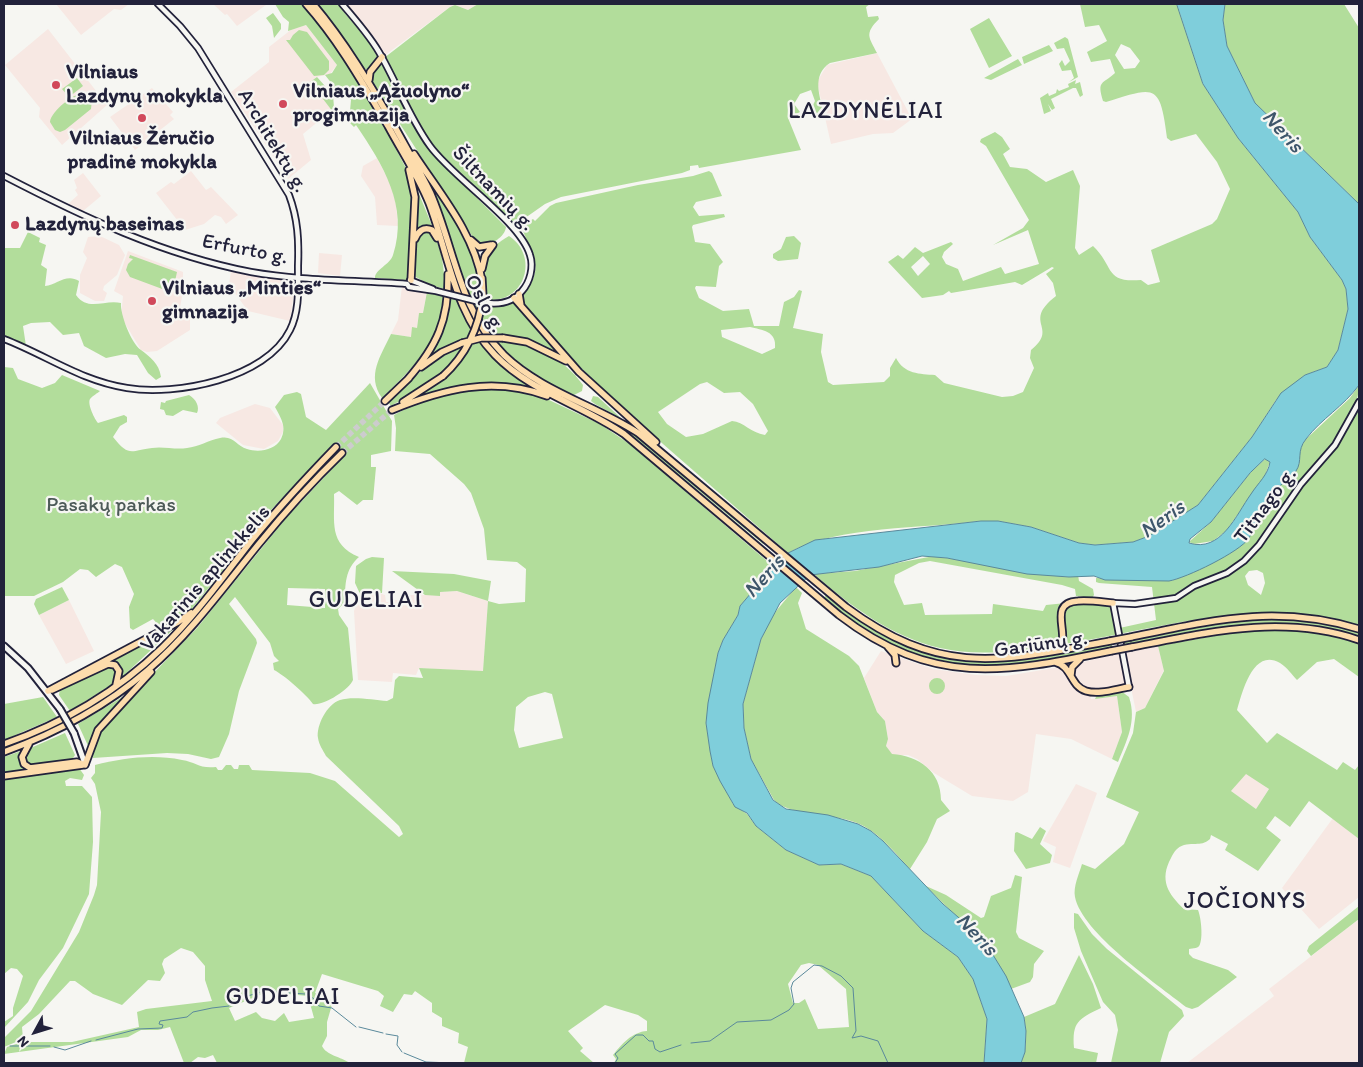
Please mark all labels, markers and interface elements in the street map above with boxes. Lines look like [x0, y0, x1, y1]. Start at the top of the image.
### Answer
place label: Vilniaus Lazdynų mokykla [66, 60, 223, 110]
marker: Vilniaus Lazdynų mokykla [50, 79, 62, 91]
place label: Vilniaus „Ąžuolyno“ progimnazija [293, 79, 469, 129]
street label: Architektų g. [231, 85, 313, 197]
marker: Vilniaus „Ąžuolyno“ progimnazija [277, 98, 289, 110]
district label: LAZDYNĖLIAI [786, 98, 946, 126]
water label: Neris [1256, 105, 1308, 159]
marker: Vilniaus Žėručio pradinė mokykla [136, 112, 148, 124]
place label: Vilniaus Žėručio pradinė mokykla [67, 126, 217, 176]
street label: Šiltnamių g. [446, 141, 540, 237]
place label: Lazdynų baseinas [25, 212, 184, 238]
marker: Lazdynų baseinas [9, 219, 21, 231]
street label: Erfurto g. [200, 229, 290, 271]
street label: Oslo g. [458, 271, 510, 337]
place label: Vilniaus „Minties“ gimnazija [162, 276, 321, 326]
marker: Vilniaus „Minties“ gimnazija [146, 295, 158, 307]
street label: Titnago g. [1229, 463, 1303, 549]
park label: Pasakų parkas [46, 493, 176, 519]
water label: Neris [1135, 495, 1191, 545]
street label: Vakarinis aplinkkelis [136, 501, 276, 657]
water label: Neris [739, 550, 791, 604]
district label: GUDELIAI [309, 587, 423, 615]
street label: Gariūnų g. [993, 626, 1089, 664]
district label: JOČIONYS [1184, 888, 1306, 916]
water label: Neris [949, 908, 1003, 962]
district label: GUDELIAI [226, 984, 340, 1012]
north arrow [10, 1007, 60, 1057]
text: N [13, 1033, 33, 1051]

